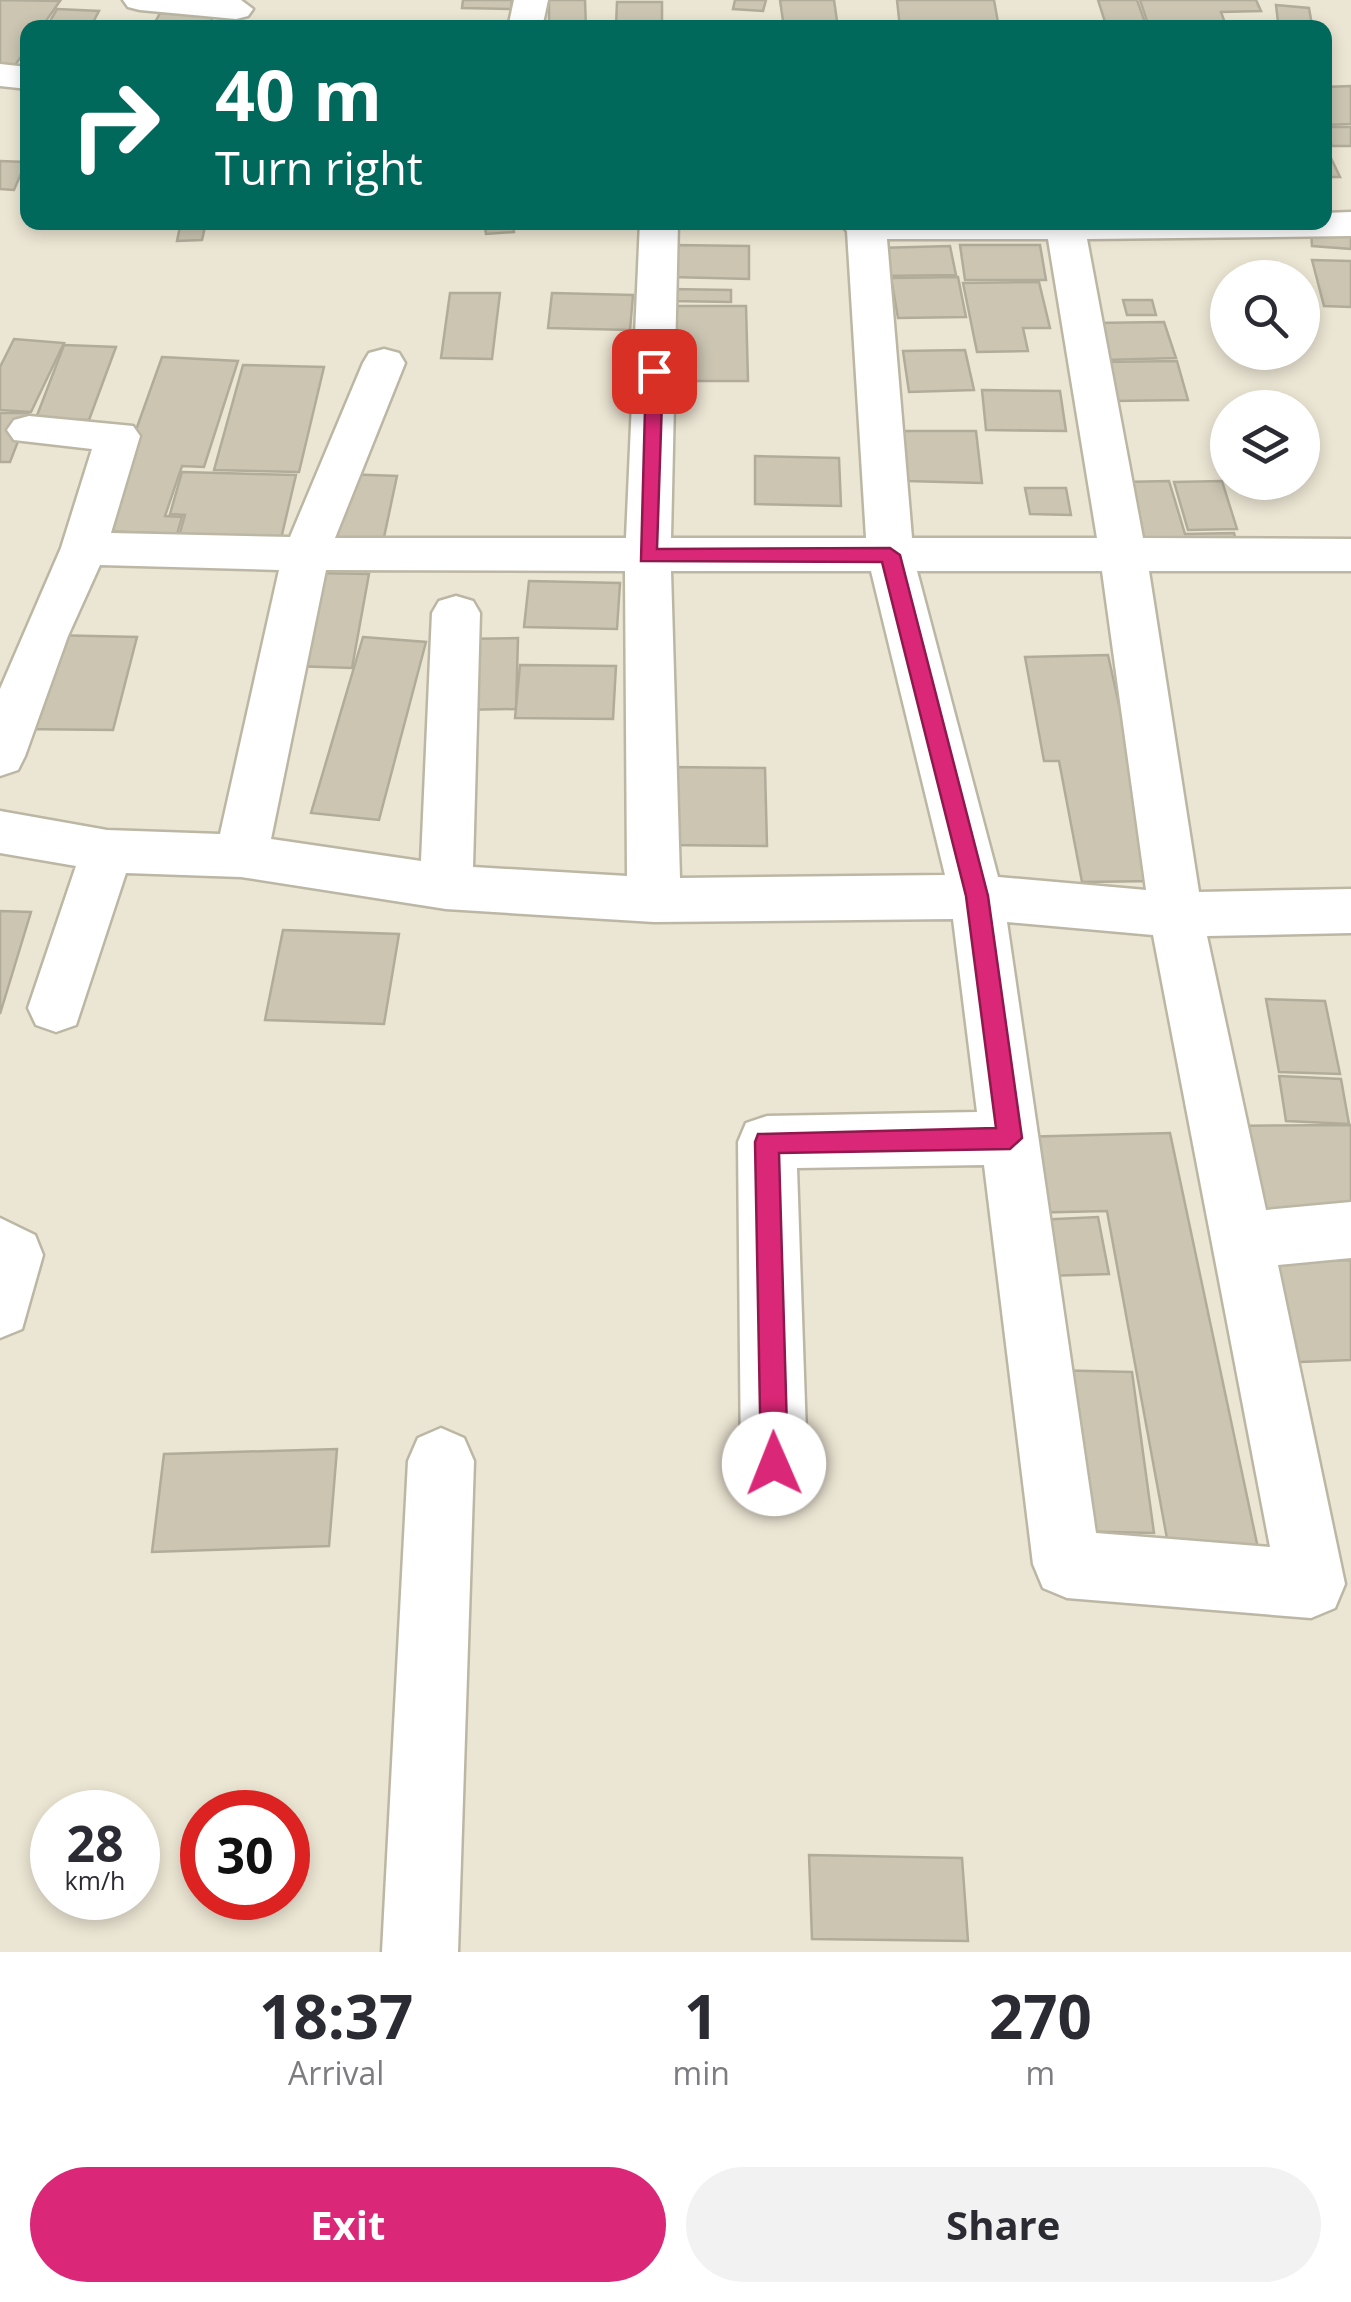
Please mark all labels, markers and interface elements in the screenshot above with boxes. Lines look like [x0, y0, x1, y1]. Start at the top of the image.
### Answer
text: 40 m [215, 46, 382, 142]
icon: right [50, 60, 180, 190]
text: Turn right [215, 137, 423, 198]
map controls [1210, 260, 1320, 500]
button: search [1210, 260, 1320, 370]
pin [612, 329, 697, 414]
icon: arrive [627, 344, 682, 399]
button: layers [1210, 390, 1320, 500]
position arrow [722, 1412, 826, 1516]
speed limit sign: 30 [180, 1790, 310, 1920]
text: 28 [66, 1809, 124, 1877]
text: km/h [65, 1863, 125, 1897]
text: 18:37 [259, 1975, 413, 2057]
text: 1 [684, 1975, 718, 2057]
text: 270 [989, 1975, 1092, 2057]
text: Arrival [288, 2051, 384, 2094]
text: min [673, 2051, 730, 2094]
text: m [1026, 2051, 1055, 2094]
button: Exit [30, 2167, 666, 2282]
button: Share [686, 2167, 1321, 2282]

